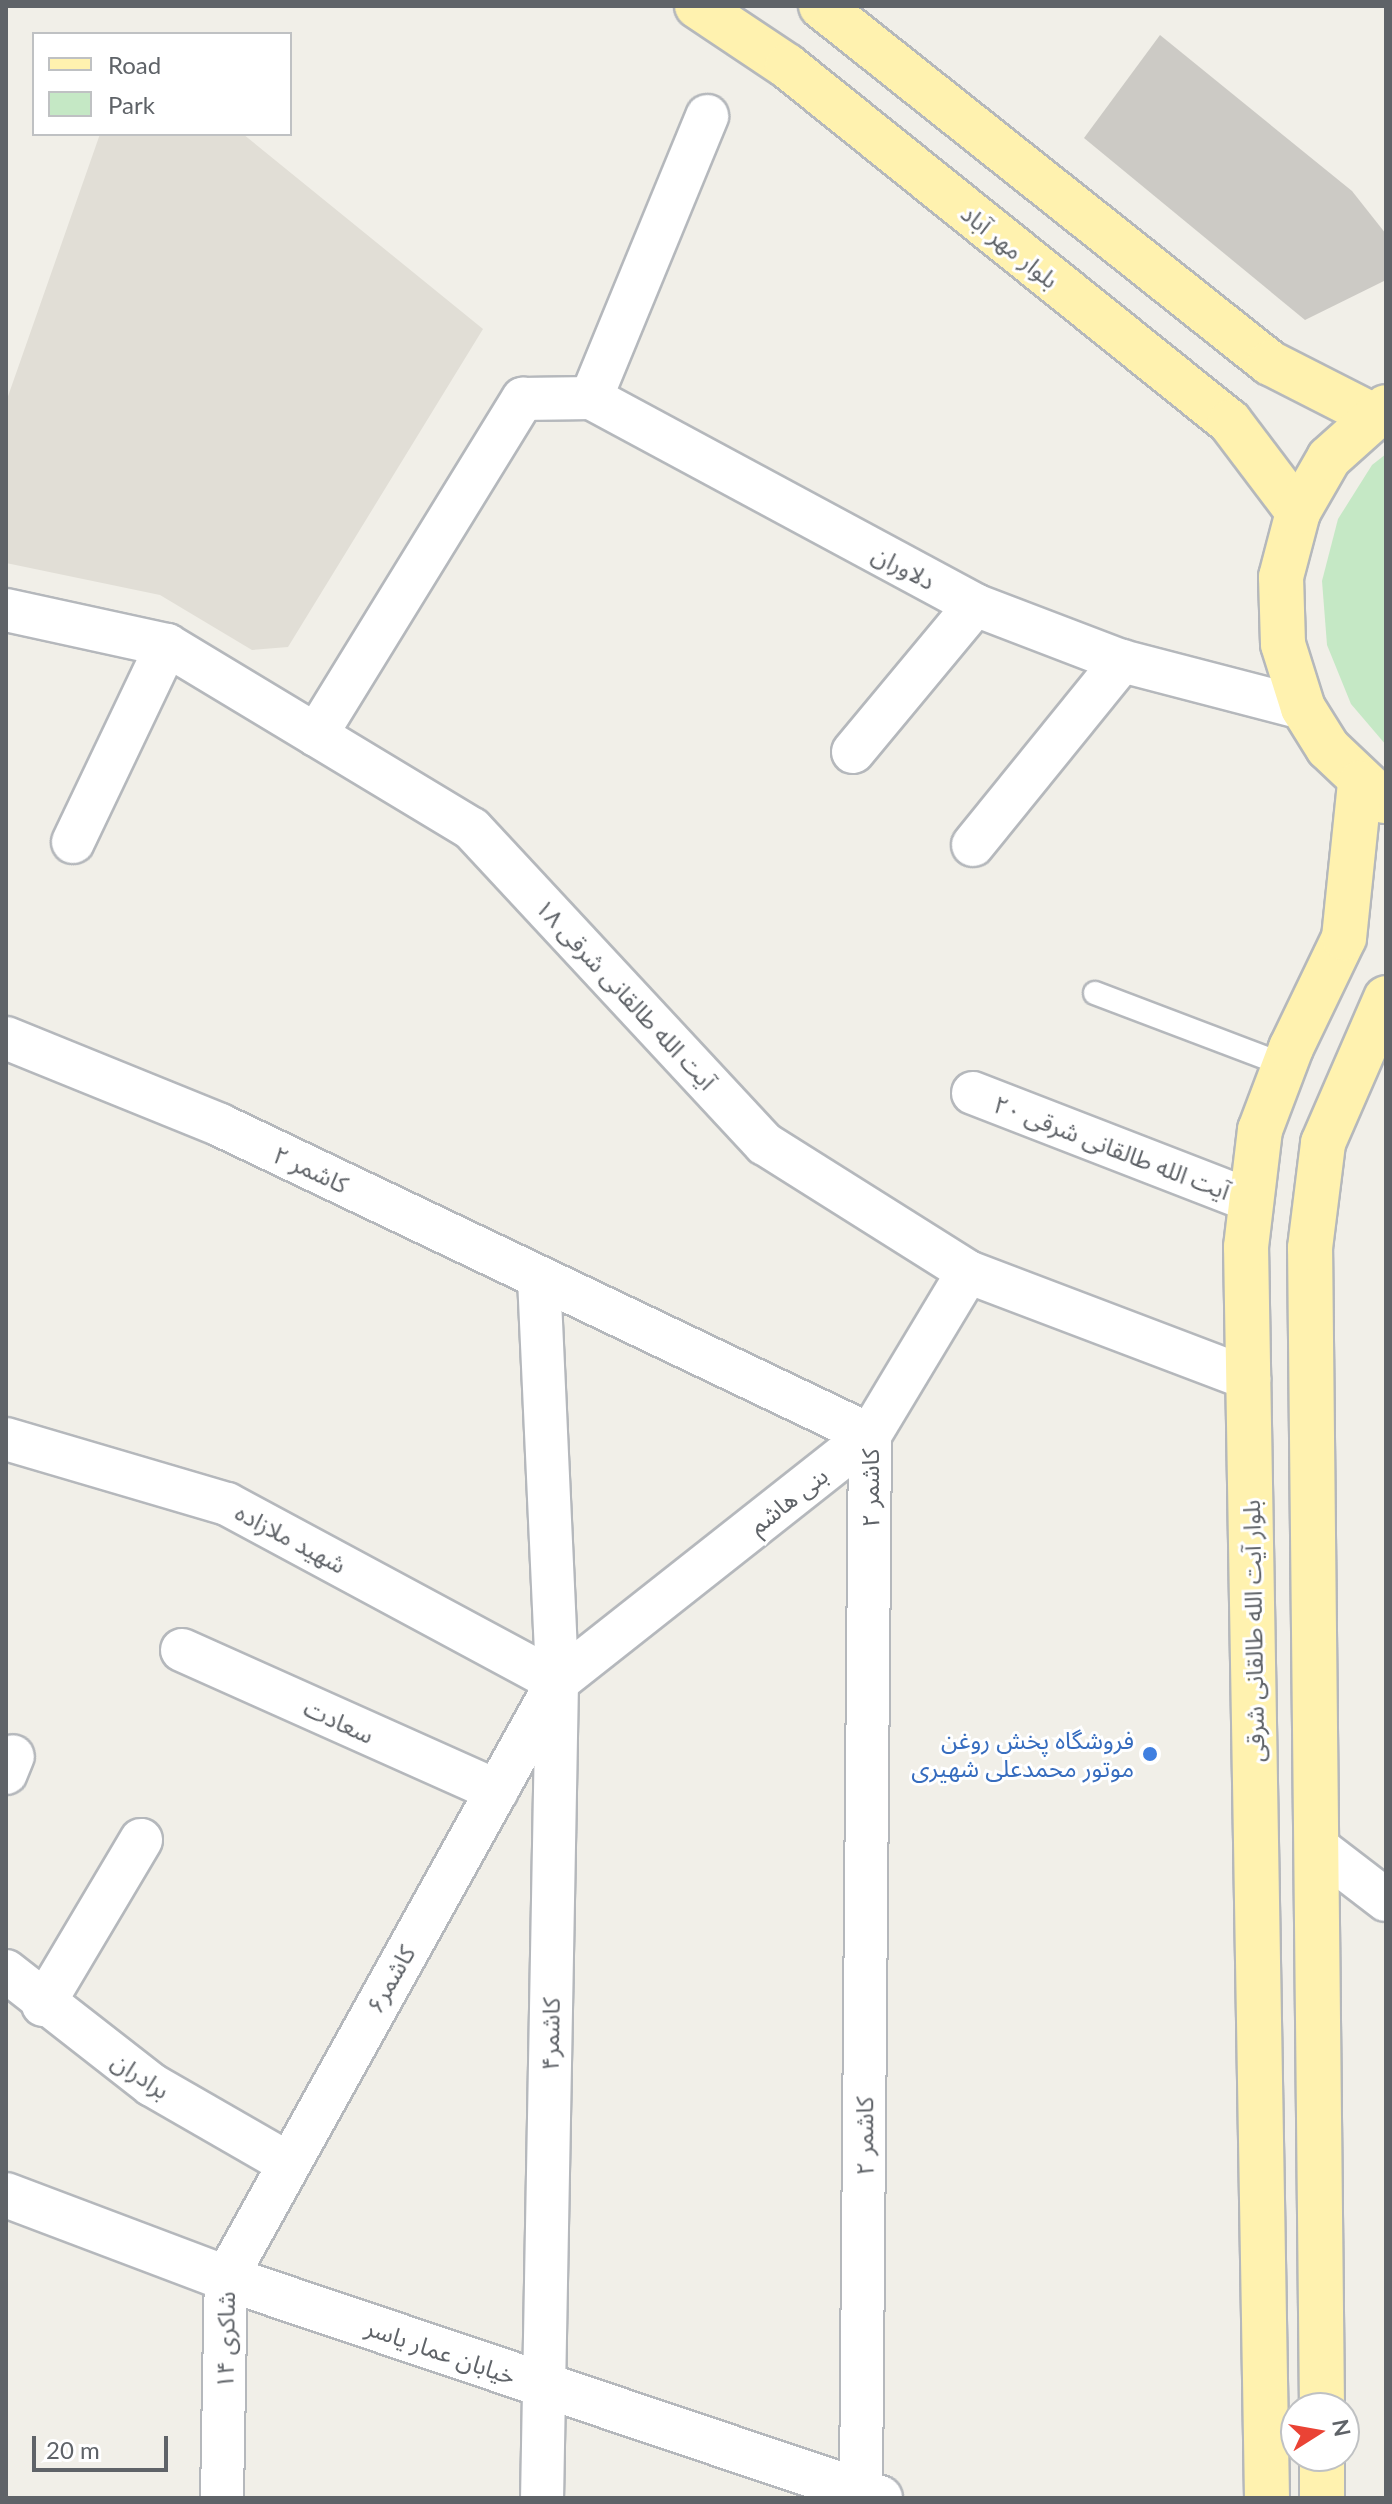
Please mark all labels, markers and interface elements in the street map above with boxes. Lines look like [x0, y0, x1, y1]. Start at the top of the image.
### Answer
legend [32, 32, 292, 136]
text: Road [108, 50, 161, 79]
text: Park [108, 90, 155, 119]
street label: بلوار مهر آباد [956, 198, 1064, 294]
street label: دلاوران [868, 539, 940, 595]
street label: آیت الله طالقانی شرقی ۱۸ [530, 893, 722, 1095]
street label: آیت الله طالقانی شرقی ۲۰ [990, 1089, 1234, 1205]
street label: کاشمر ۲ [269, 1139, 353, 1199]
street label: کاشمر ۲ [856, 1449, 884, 1527]
street label: بنی هاشم [743, 1460, 833, 1540]
street label: شهید ملازاده [231, 1497, 351, 1579]
street label: بلوار آیت الله طالقانی شرقی [1236, 1500, 1270, 1762]
street label: سعادت [300, 1693, 378, 1749]
place label: فروشگاه پخش روغن موتور محمدعلی شهیری [911, 1726, 1134, 1782]
marker: فروشگاه پخش روغن موتور محمدعلی شهیری [1141, 1745, 1159, 1763]
street label: کاشمر۶ [359, 1940, 421, 2018]
street label: کاشمر۴ [535, 1997, 565, 2071]
street label: برادران [107, 2045, 175, 2105]
street label: کاشمر ۲ [850, 2097, 878, 2175]
street label: شاکری ۱۴ [210, 2291, 240, 2389]
street label: خیابان عمار یاسر [362, 2312, 520, 2390]
north arrow [1280, 2392, 1360, 2472]
text: N [1327, 2417, 1357, 2439]
scale bar [36, 2420, 172, 2470]
text: 20 m [46, 2435, 100, 2464]

